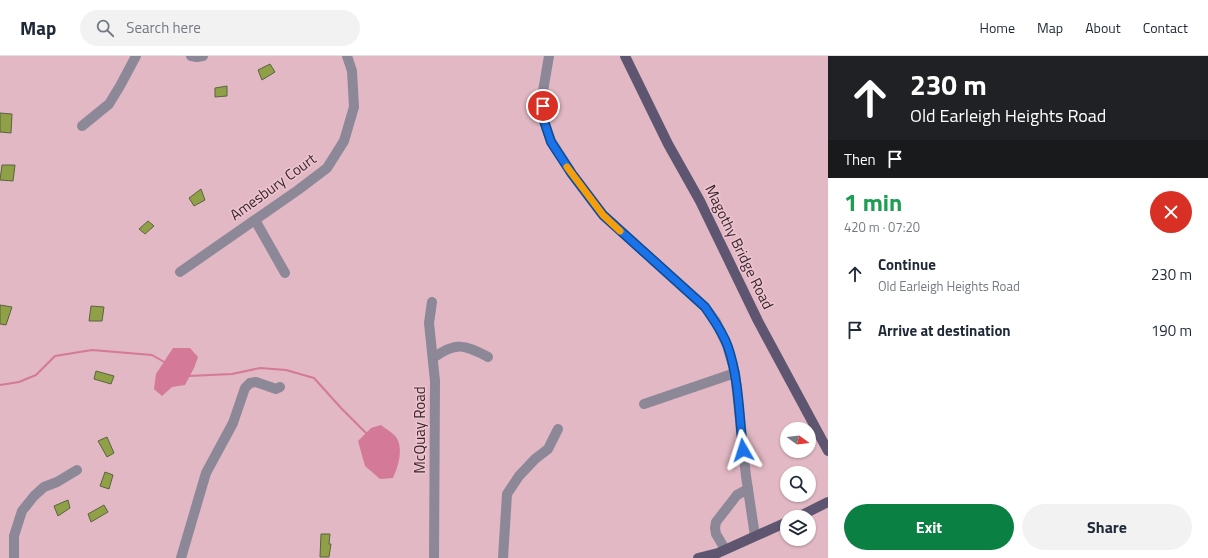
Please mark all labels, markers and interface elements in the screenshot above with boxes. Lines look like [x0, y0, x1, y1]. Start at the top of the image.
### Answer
search box [80, 10, 360, 46]
text: Map [20, 13, 56, 42]
text: Search here [126, 16, 201, 39]
icon: search [94, 17, 116, 39]
text: Home [980, 17, 1015, 38]
text: Map [1037, 17, 1063, 38]
text: About [1085, 17, 1121, 38]
text: Contact [1143, 17, 1188, 38]
text: 230 m [910, 63, 987, 106]
icon: ahead [844, 72, 896, 124]
pin [526, 89, 560, 123]
icon: arrive [532, 95, 554, 117]
text: Old Earleigh Heights Road [910, 102, 1106, 129]
street label: Amesbury Court [225, 147, 321, 226]
text: Then [844, 148, 876, 171]
icon: arrive [884, 148, 906, 170]
street label: Magothy Bridge Road [699, 181, 780, 313]
text: 1 min [844, 184, 902, 220]
button: close [1150, 191, 1192, 233]
text: 420 m · 07:20 [844, 217, 920, 237]
text: Continue [878, 253, 936, 276]
icon: ahead [844, 263, 866, 285]
text: 230 m [1151, 263, 1192, 286]
text: Old Earleigh Heights Road [878, 276, 1020, 296]
icon: arrive [844, 319, 866, 341]
text: Arrive at destination [878, 319, 1011, 342]
text: 190 m [1151, 319, 1192, 342]
street label: McQuay Road [408, 386, 431, 474]
north arrow [780, 422, 816, 458]
map controls [780, 422, 816, 546]
position arrow [722, 429, 764, 471]
button: search [780, 466, 816, 502]
button: Exit [844, 504, 1014, 550]
button: Share [1022, 504, 1192, 550]
button: layers [780, 510, 816, 546]

